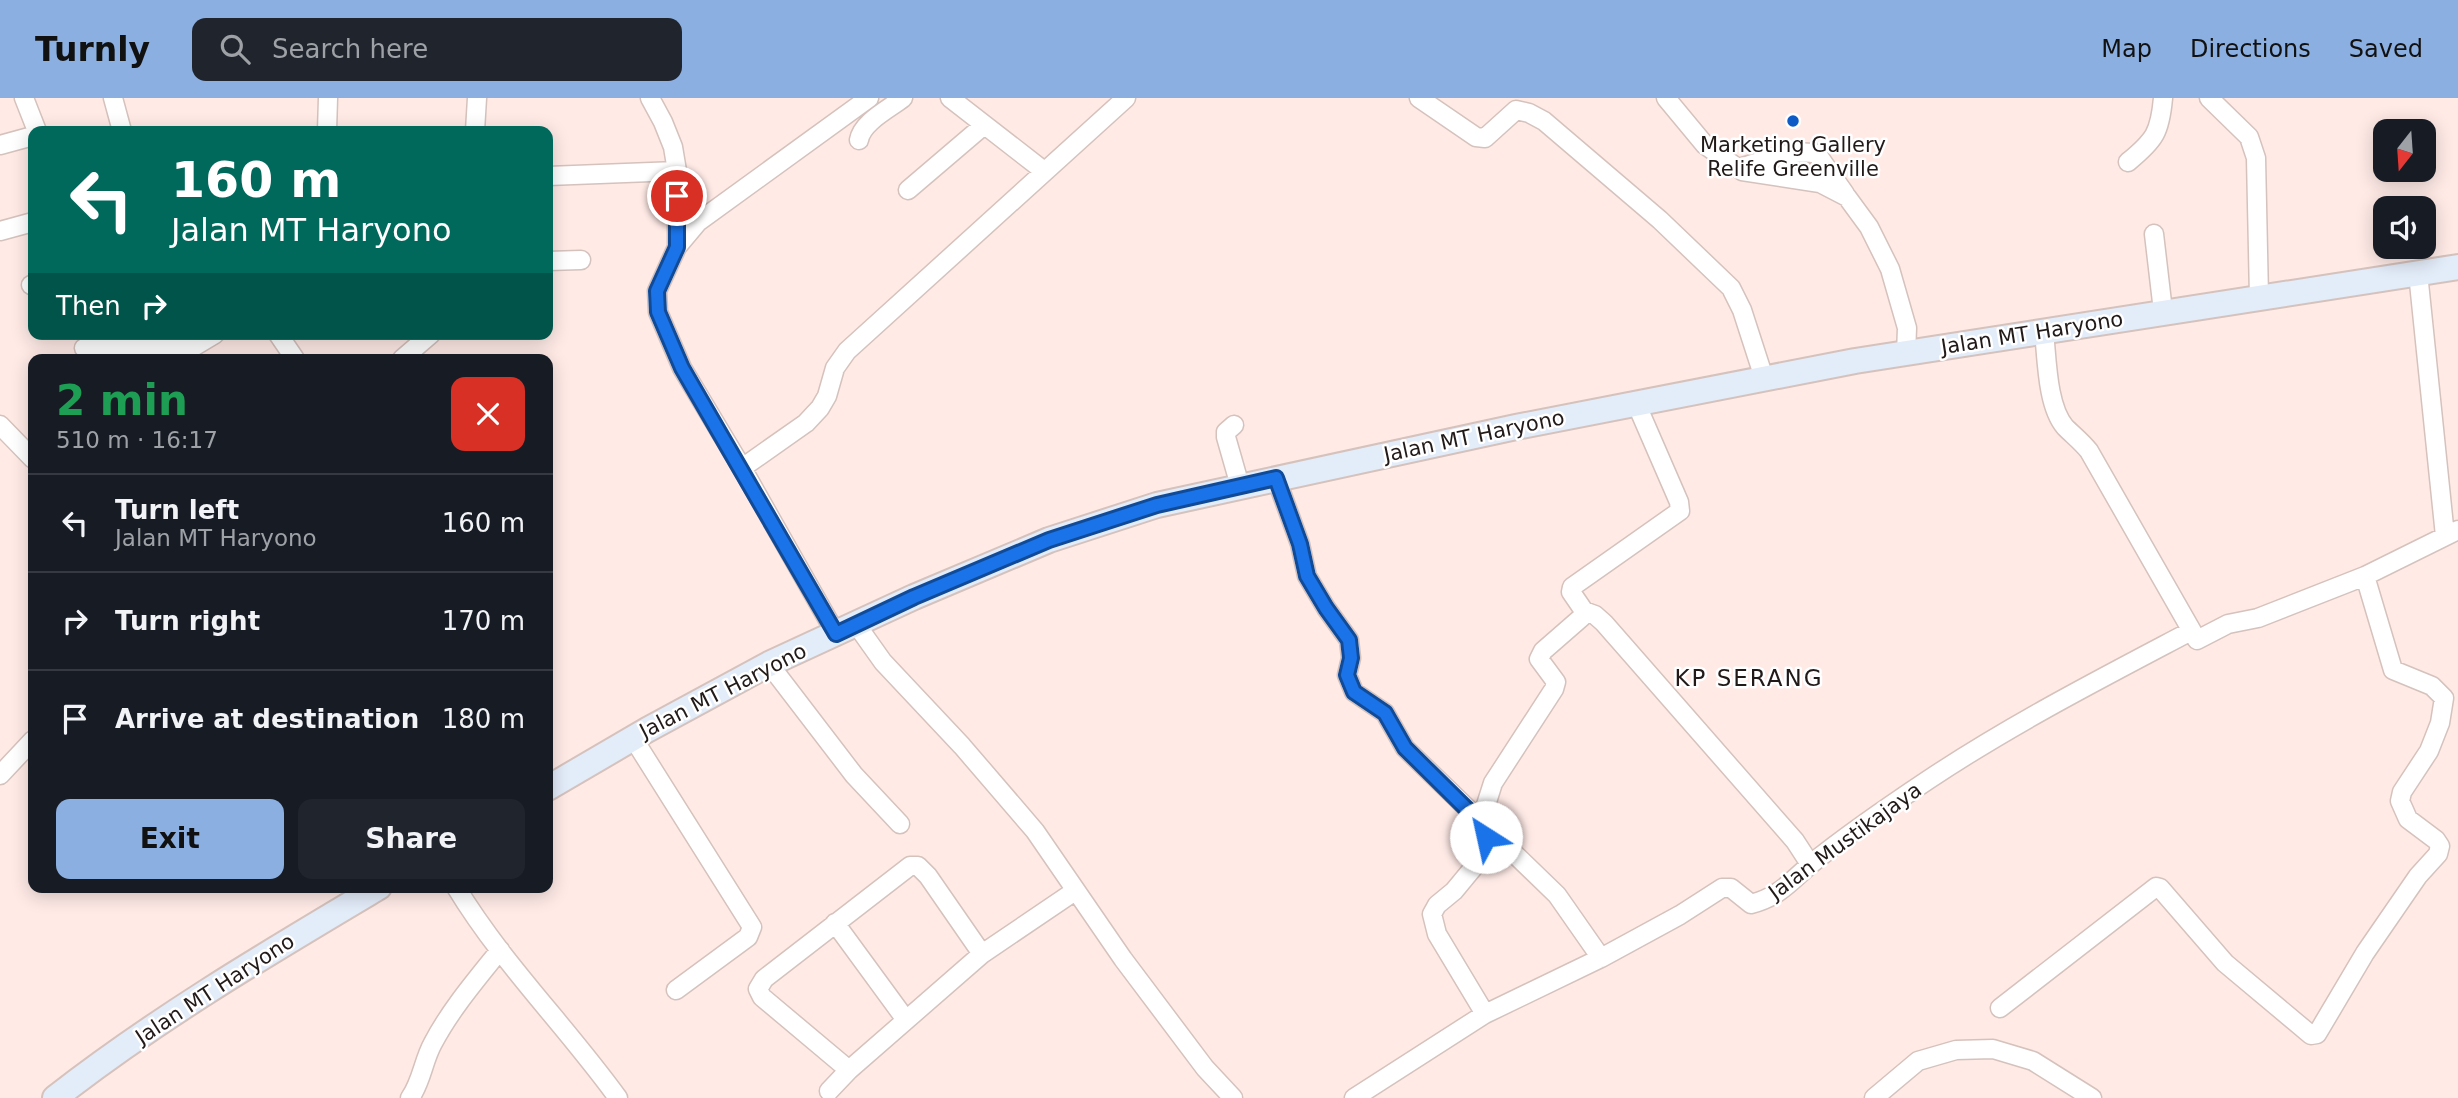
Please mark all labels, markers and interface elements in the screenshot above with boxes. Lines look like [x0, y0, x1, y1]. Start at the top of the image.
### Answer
search box [192, 18, 682, 81]
text: Turnly [35, 30, 150, 69]
icon: search [216, 30, 254, 68]
text: Search here [272, 34, 428, 64]
text: Map [2101, 35, 2152, 63]
text: Directions [2190, 35, 2311, 63]
text: Saved [2349, 35, 2423, 63]
marker: Marketing Gallery Relife Greenville [1785, 113, 1801, 129]
north arrow [2373, 119, 2436, 182]
map controls [2373, 119, 2436, 259]
place label: Marketing Gallery Relife Greenville [1700, 133, 1886, 181]
text: 160 m [171, 152, 341, 209]
icon: left [56, 154, 147, 245]
pin [647, 166, 707, 226]
icon: arrive [658, 177, 696, 215]
button: sound [2373, 196, 2436, 259]
text: Jalan MT Haryono [171, 211, 452, 249]
icon: right [135, 287, 173, 325]
text: Then [56, 291, 121, 321]
street label: Jalan MT Haryono [1937, 307, 2125, 360]
text: 2 min [56, 376, 188, 425]
button: close [451, 377, 525, 451]
street label: Jalan MT Haryono [1380, 405, 1567, 467]
text: 510 m · 16:17 [56, 427, 218, 453]
text: Turn left [115, 495, 239, 525]
icon: left [56, 504, 94, 542]
text: 160 m [442, 508, 525, 538]
text: Jalan MT Haryono [115, 525, 317, 551]
icon: right [56, 602, 94, 640]
text: Turn right [115, 606, 260, 636]
text: 170 m [442, 606, 525, 636]
street label: Jalan MT Haryono [634, 639, 810, 744]
district label: KP SERANG [1674, 665, 1824, 691]
icon: arrive [56, 700, 94, 738]
text: Arrive at destination [115, 704, 419, 734]
text: 180 m [442, 704, 525, 734]
street label: Jalan Mustikajaya [1762, 778, 1926, 906]
button: Exit [56, 799, 284, 879]
button: Share [298, 799, 525, 879]
position arrow [1449, 800, 1523, 874]
street label: Jalan MT Haryono [130, 929, 299, 1050]

